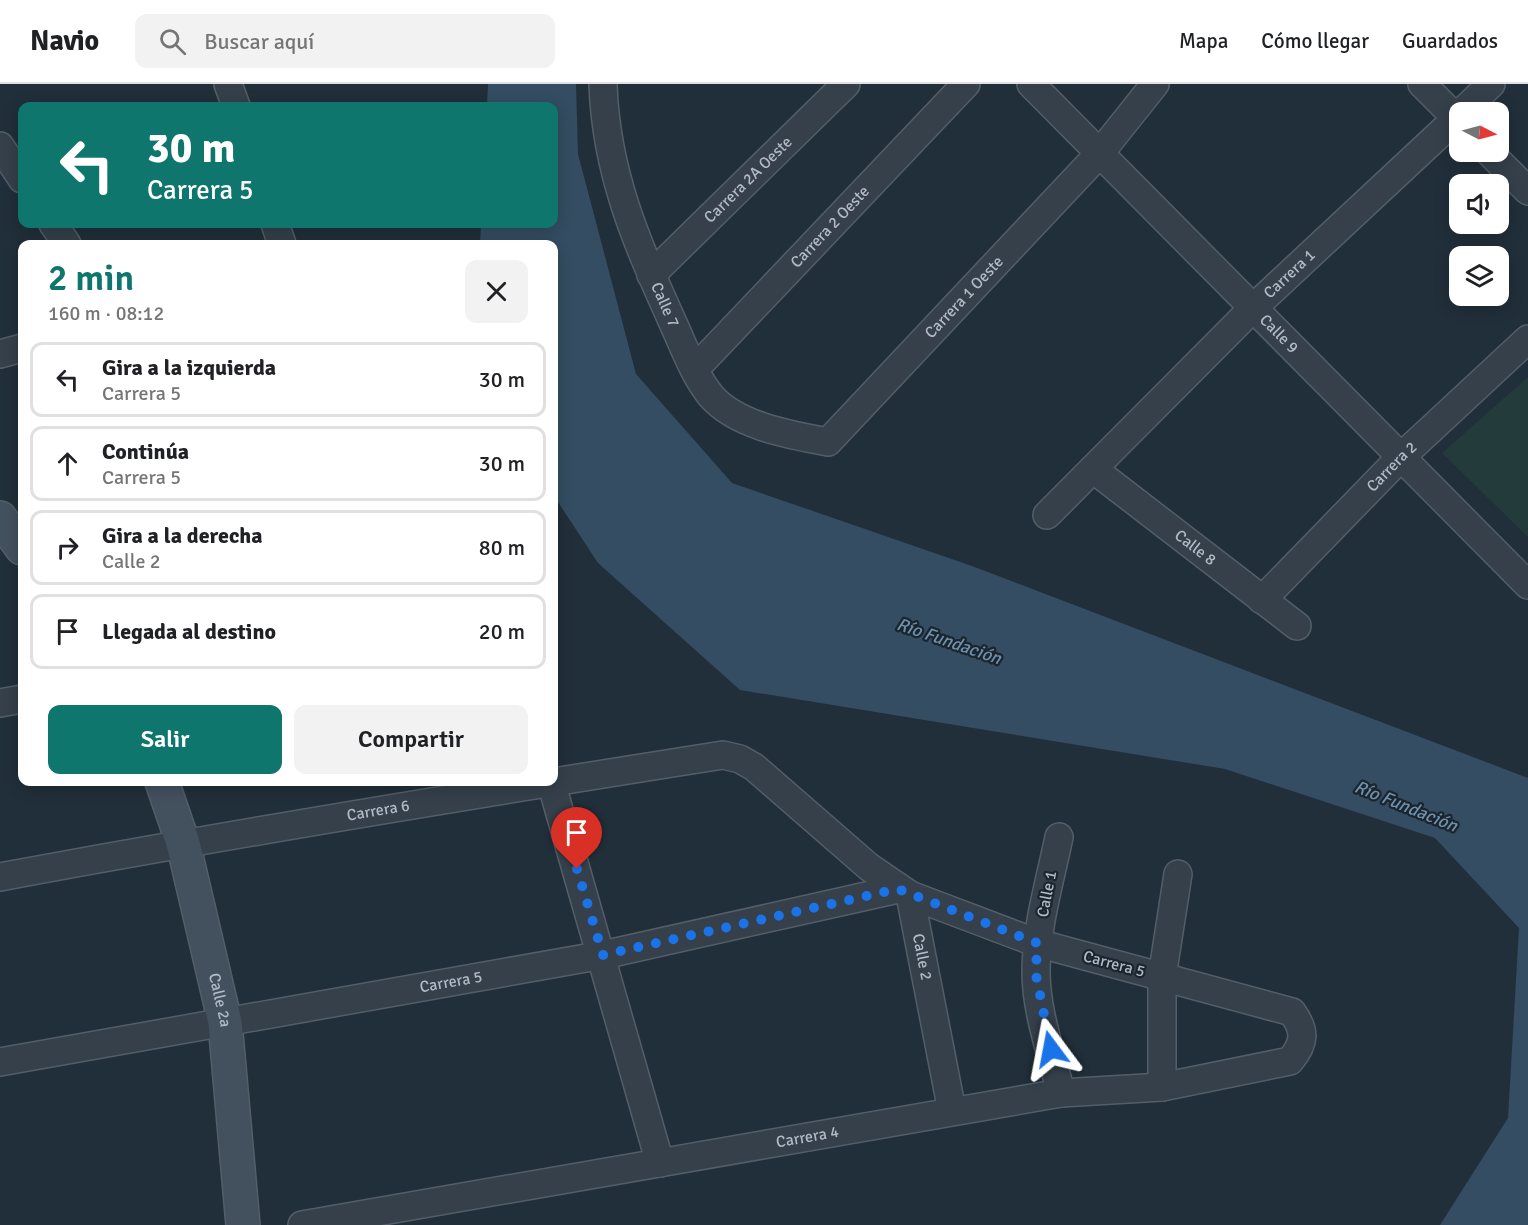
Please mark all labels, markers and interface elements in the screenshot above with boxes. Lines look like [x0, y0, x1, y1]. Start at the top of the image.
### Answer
search box [135, 14, 555, 68]
text: Navio [30, 24, 99, 58]
icon: search [156, 25, 189, 58]
text: Buscar aquí [204, 28, 314, 55]
text: Mapa [1179, 28, 1228, 54]
text: Cómo llegar [1261, 28, 1369, 54]
text: Guardados [1402, 28, 1498, 54]
north arrow [1449, 102, 1509, 162]
map controls [1449, 102, 1509, 306]
text: 30 m [147, 123, 236, 174]
icon: left [48, 126, 126, 204]
street label: Carrera 2A Oeste [700, 132, 796, 227]
text: Carrera 5 [147, 174, 254, 207]
button: sound [1449, 174, 1509, 234]
street label: Carrera 2 Oeste [786, 182, 874, 272]
street label: Carrera 1 [1260, 245, 1320, 303]
button: layers [1449, 246, 1509, 306]
street label: Carrera 1 Oeste [921, 252, 1008, 343]
text: 2 min [48, 256, 134, 301]
button: close [465, 260, 528, 323]
street label: Calle 7 [646, 279, 684, 330]
text: 160 m · 08:12 [48, 301, 164, 326]
street label: Calle 9 [1255, 310, 1303, 358]
text: Gira a la izquierda [102, 354, 276, 381]
icon: left [51, 363, 84, 396]
text: 30 m [479, 366, 525, 393]
text: Carrera 5 [102, 381, 181, 406]
street label: Carrera 2 [1362, 437, 1421, 496]
text: Continúa [102, 438, 189, 465]
icon: ahead [51, 447, 84, 480]
text: 30 m [479, 450, 525, 477]
text: Carrera 5 [102, 465, 181, 490]
text: Gira a la derecha [102, 522, 263, 549]
street label: Calle 8 [1171, 525, 1220, 570]
icon: right [51, 531, 84, 564]
text: 80 m [479, 534, 525, 561]
text: Calle 2 [102, 549, 161, 574]
water label: Río Fundación [894, 613, 1005, 670]
icon: arrive [51, 615, 84, 648]
text: Llegada al destino [102, 618, 276, 645]
text: 20 m [479, 618, 525, 645]
button: Salir [48, 705, 282, 774]
button: Compartir [294, 705, 528, 774]
water label: Río Fundación [1351, 775, 1462, 837]
street label: Carrera 6 [345, 795, 411, 826]
pin [551, 807, 602, 869]
icon: arrive [560, 816, 593, 849]
street label: Calle 1 [1033, 869, 1061, 919]
street label: Calle 2 [908, 932, 936, 982]
street label: Carrera 5 [1081, 946, 1147, 982]
street label: Carrera 5 [418, 967, 484, 997]
street label: Calle 2a [204, 971, 235, 1028]
position arrow [1019, 1017, 1083, 1081]
street label: Carrera 4 [775, 1122, 841, 1152]

